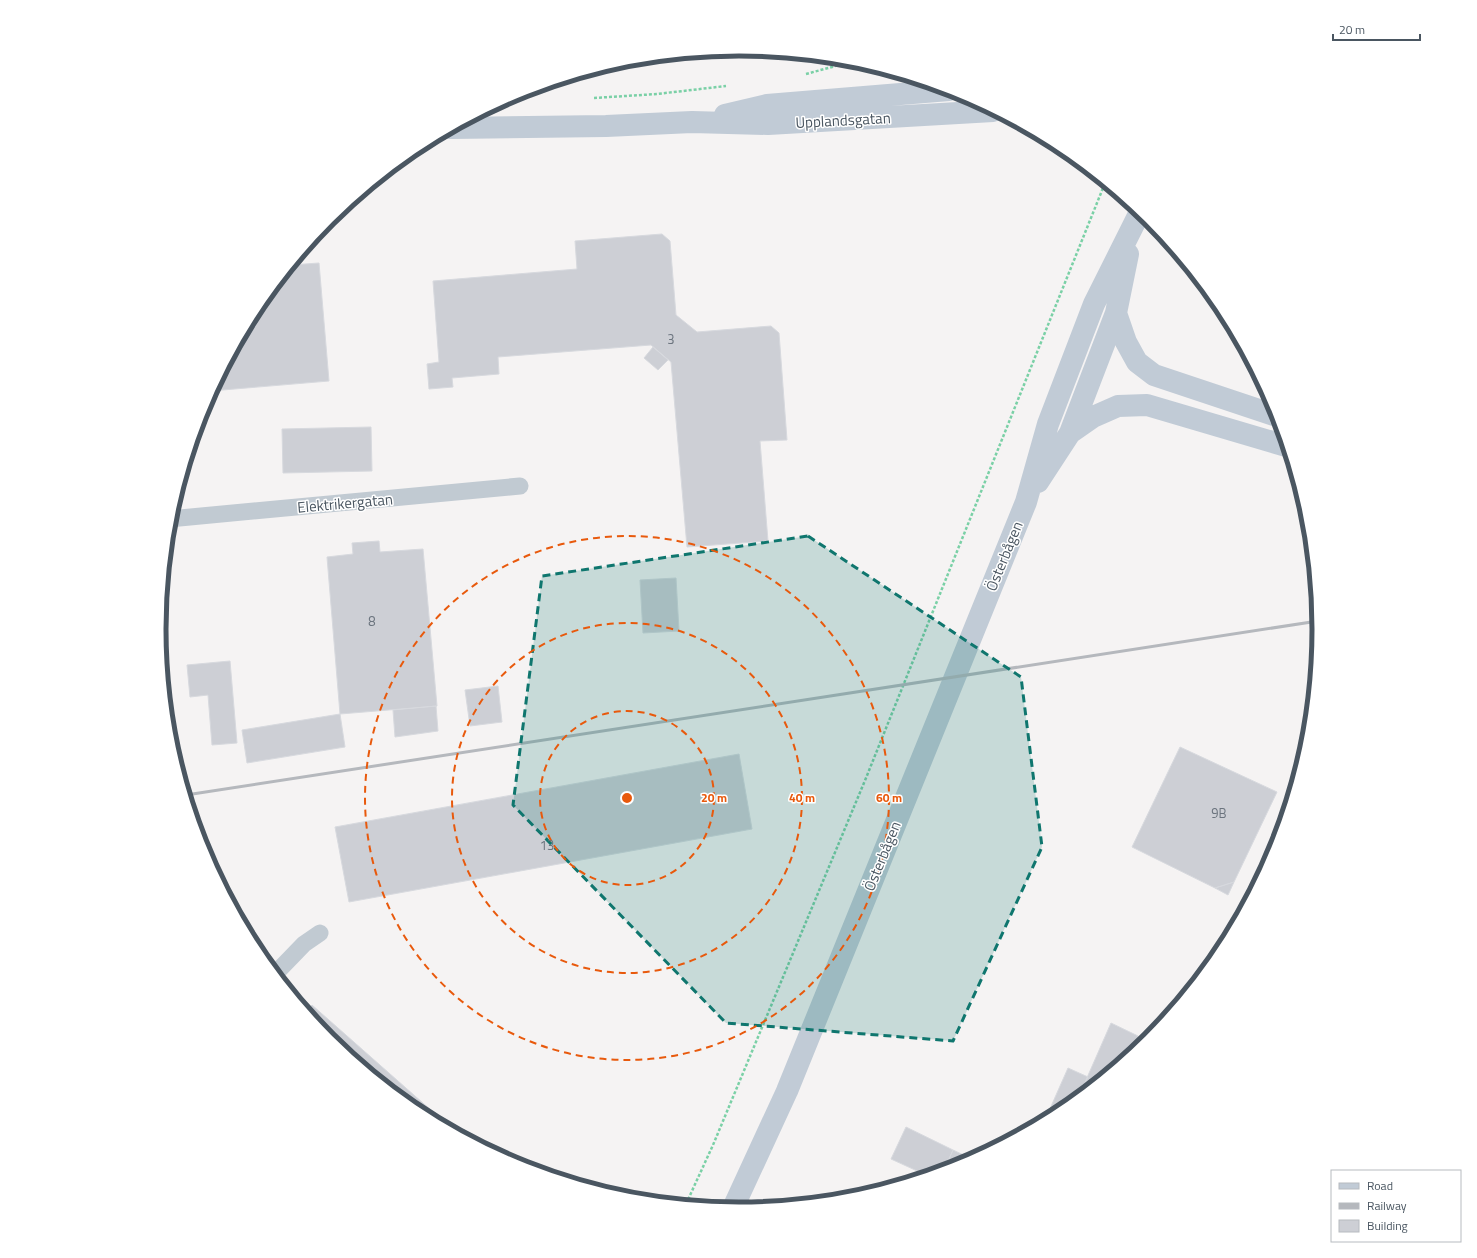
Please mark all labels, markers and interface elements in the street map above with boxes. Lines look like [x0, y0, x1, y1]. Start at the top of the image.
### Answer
scale bar [1333, 16, 1420, 42]
text: 20 m [1339, 20, 1365, 39]
street label: Upplandsgatan [795, 106, 891, 134]
house number: 3 [667, 329, 675, 349]
street label: Elektrikergatan [296, 487, 394, 519]
street label: Österbågen [980, 518, 1028, 594]
house number: 8 [368, 611, 376, 631]
text: 20 m [701, 788, 727, 807]
text: 40 m [789, 788, 815, 807]
text: 60 m [876, 788, 902, 807]
centre of rings [620, 791, 634, 805]
house number: 9B [1211, 803, 1227, 823]
street label: Österbågen [858, 818, 906, 894]
house number: 13 [540, 835, 554, 855]
legend [1331, 1170, 1461, 1242]
text: Road [1367, 1176, 1393, 1195]
text: Railway [1367, 1196, 1407, 1215]
text: Building [1367, 1216, 1408, 1235]

